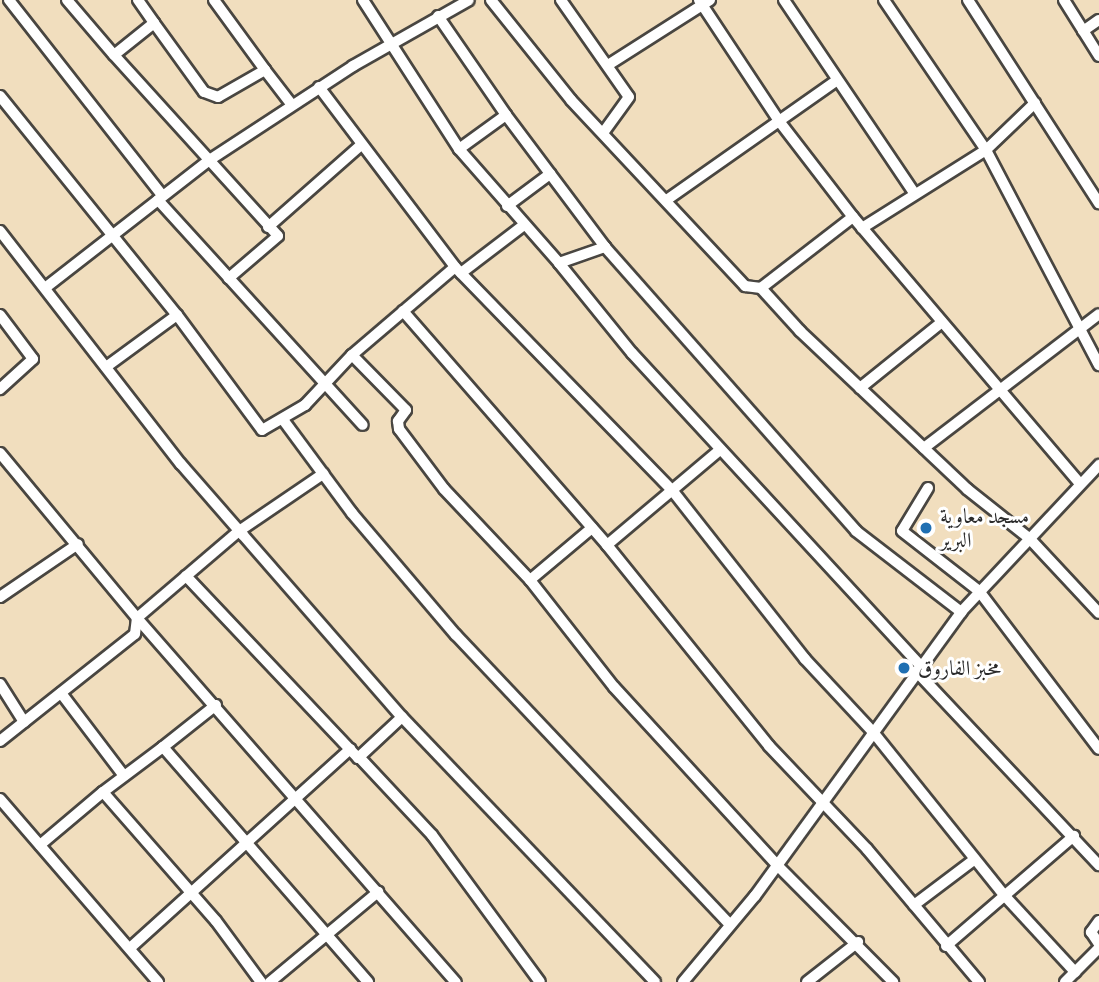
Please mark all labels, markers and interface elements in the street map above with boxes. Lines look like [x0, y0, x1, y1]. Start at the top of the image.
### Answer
place label: مسجد معاوية البرير [940, 503, 1029, 553]
marker: مسجد معاوية البرير [918, 520, 934, 536]
place label: مخبز الفاروق [918, 655, 1001, 681]
marker: مخبز الفاروق [896, 660, 912, 676]

